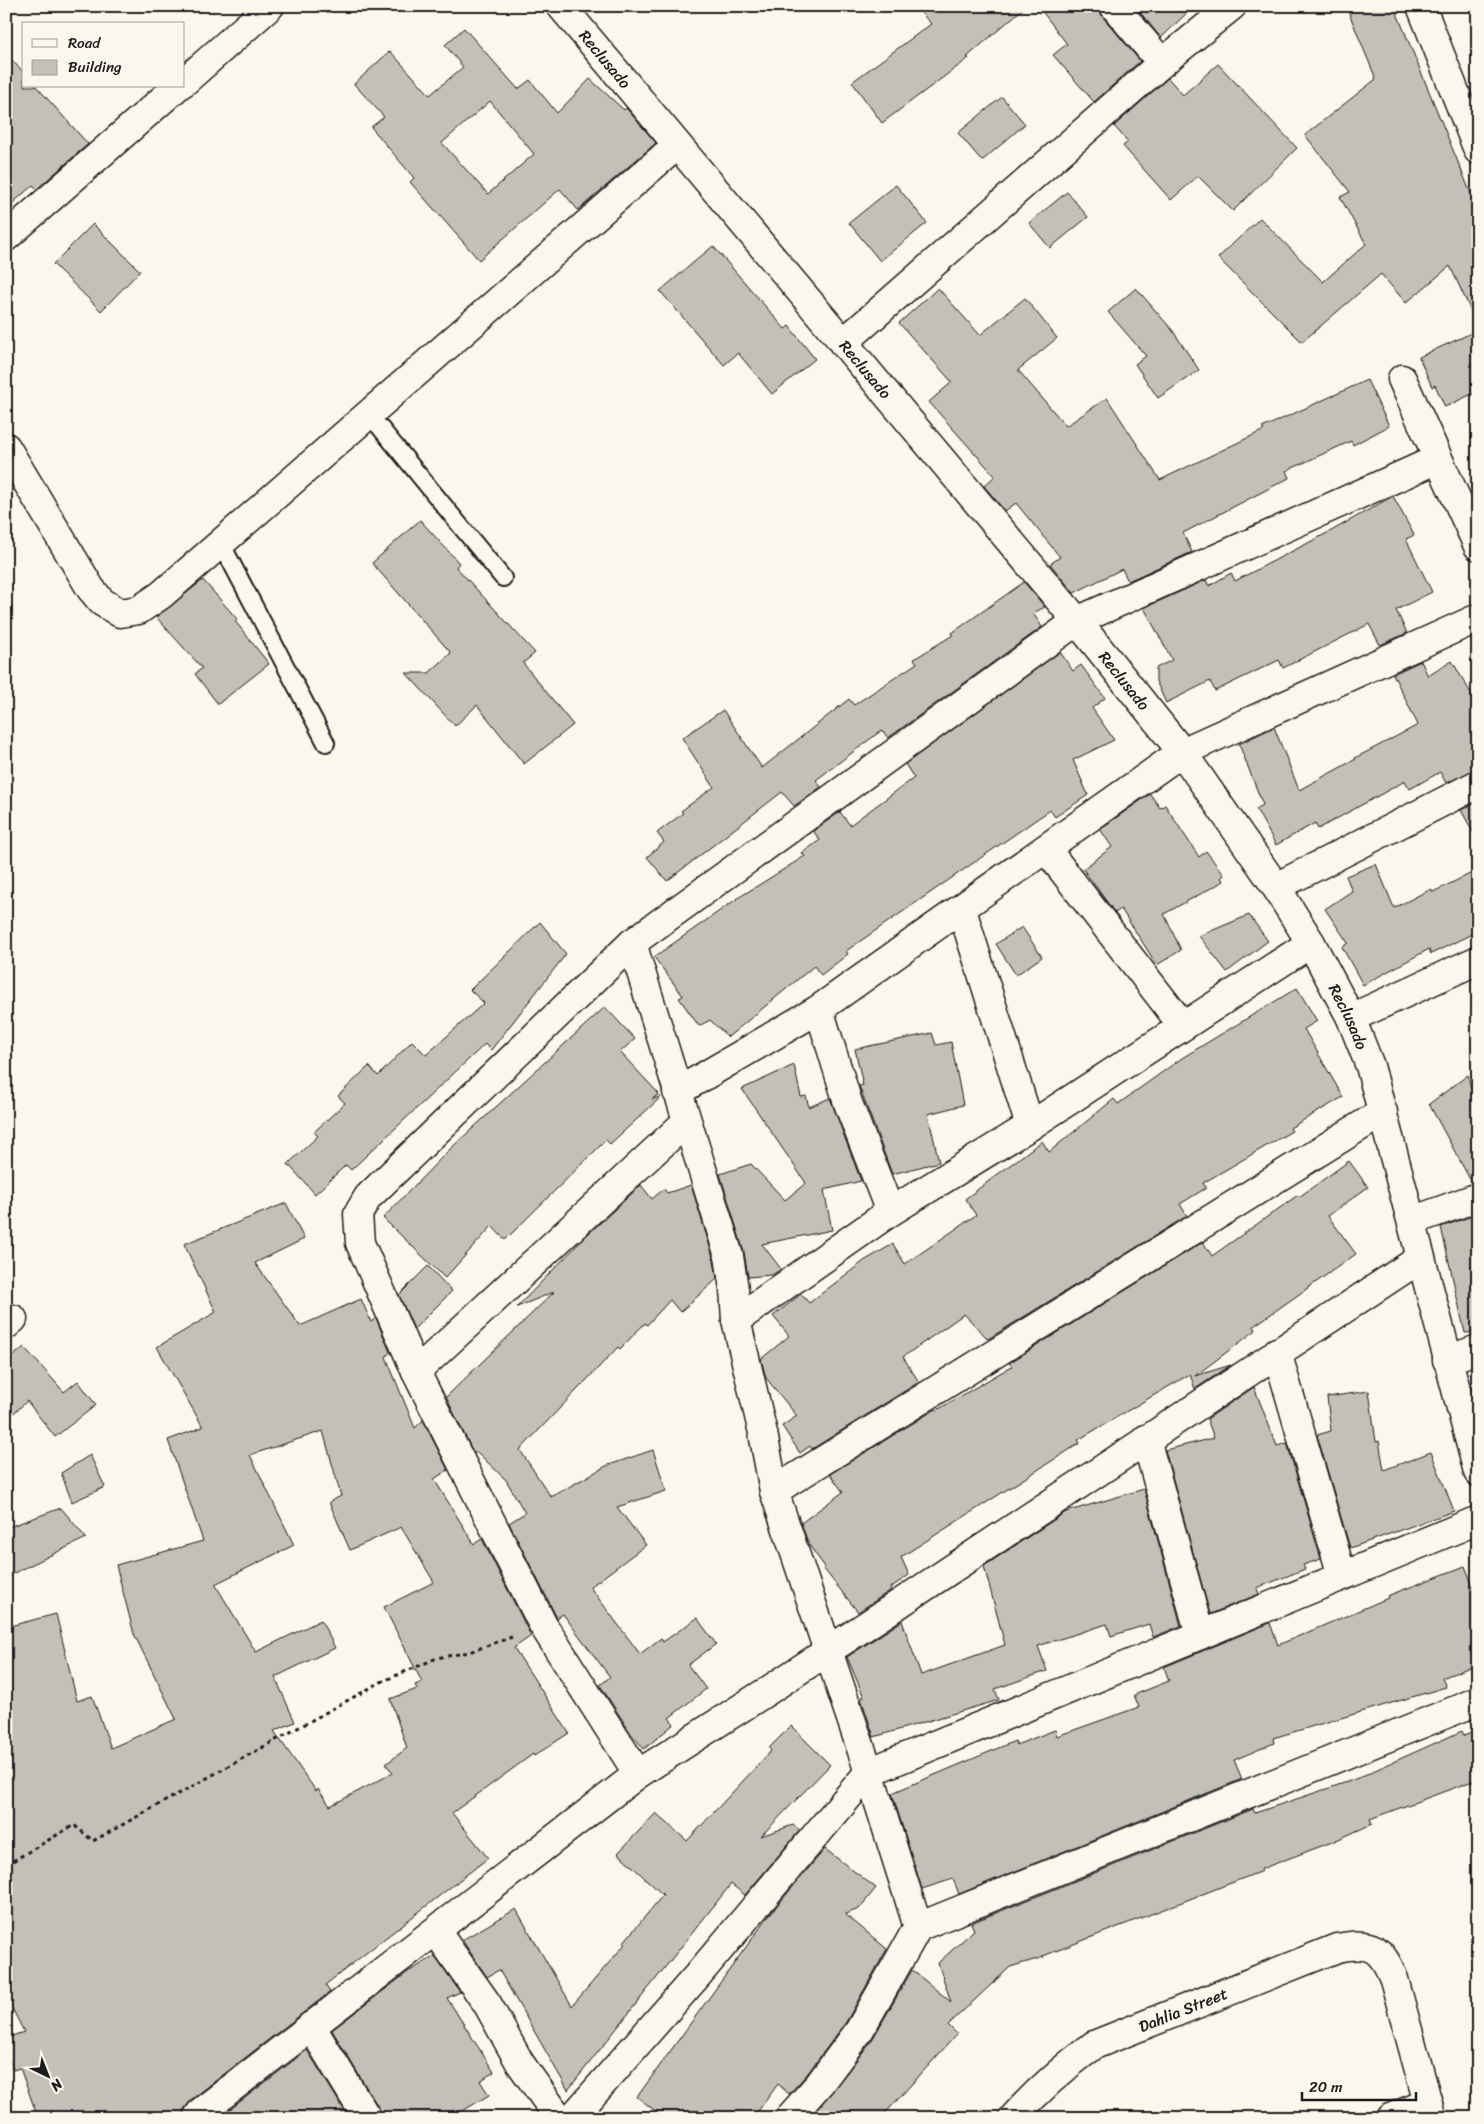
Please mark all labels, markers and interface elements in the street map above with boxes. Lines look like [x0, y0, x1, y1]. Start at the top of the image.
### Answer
legend [22, 22, 185, 88]
street label: Reclusado [571, 23, 639, 95]
text: Road [68, 30, 101, 56]
text: Building [68, 54, 122, 80]
street label: Reclusado [832, 333, 899, 406]
street label: Reclusado [1091, 644, 1158, 717]
street label: Reclusado [1320, 978, 1376, 1054]
street label: Dahlia Street [1134, 1979, 1232, 2041]
north arrow [22, 2052, 72, 2102]
scale bar [1302, 2069, 1415, 2101]
text: N [44, 2072, 69, 2098]
text: 20 m [1309, 2074, 1343, 2100]

